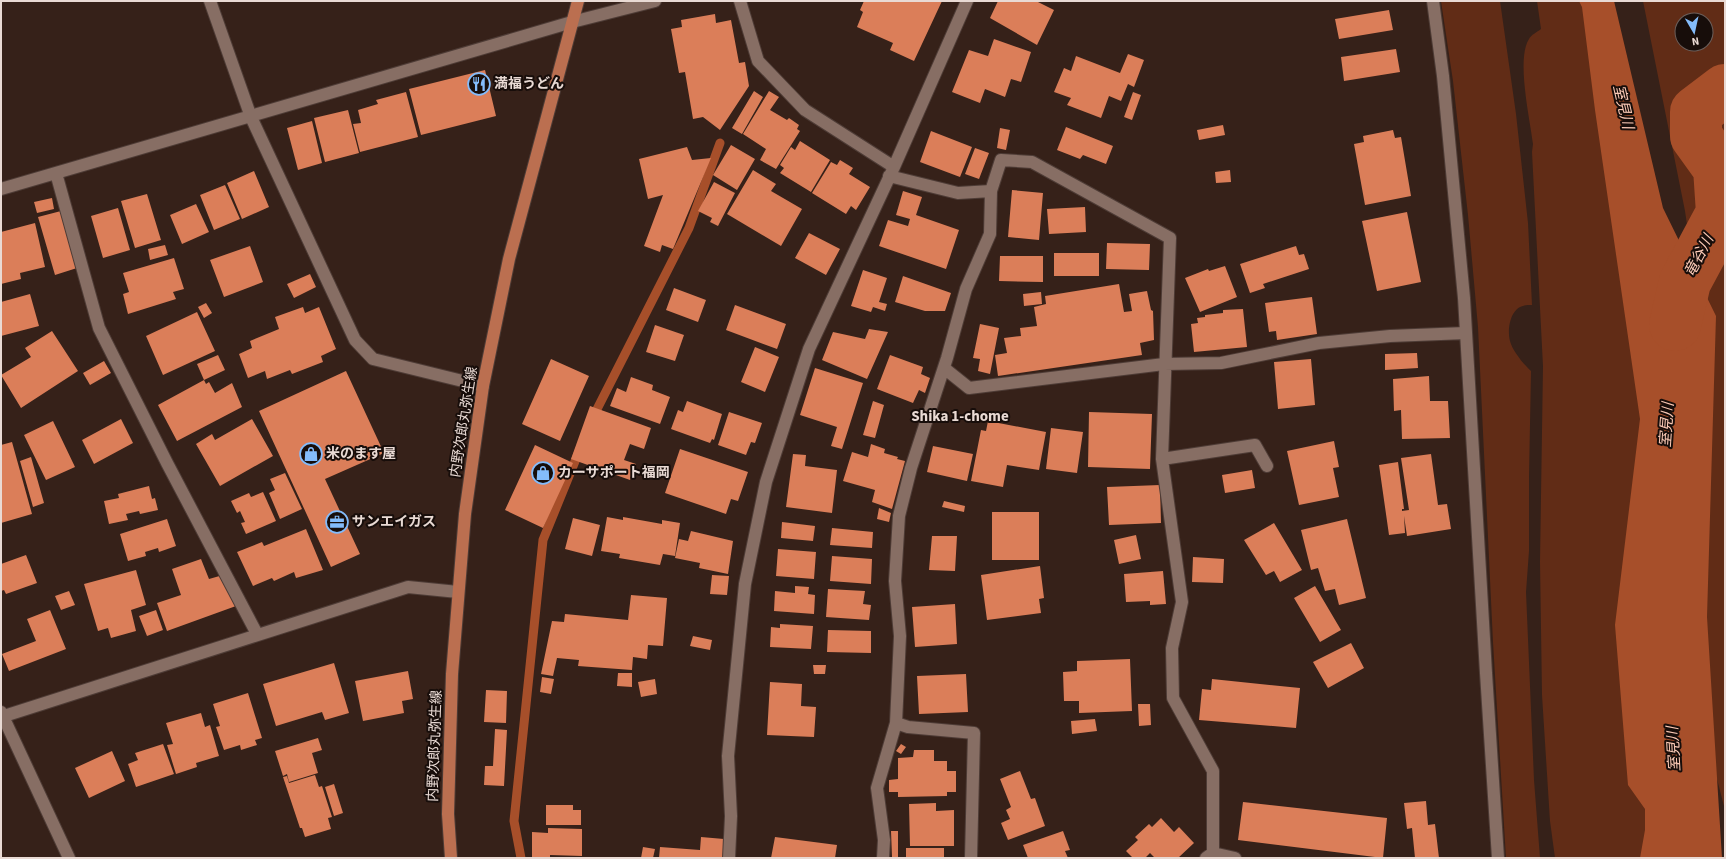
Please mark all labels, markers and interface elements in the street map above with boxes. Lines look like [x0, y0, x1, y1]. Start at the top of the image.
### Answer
north arrow [1674, 12, 1714, 52]
text: N [1691, 33, 1700, 49]
restaurant icon: 満福うどん [466, 71, 492, 97]
place label: 満福うどん [494, 74, 564, 94]
water label: 室見川 [1608, 83, 1639, 133]
water label: 竜谷川 [1679, 229, 1720, 281]
street label: 内野次郎丸弥生線 [445, 365, 483, 479]
water label: 室見川 [1655, 400, 1679, 448]
district label: Shika 1-chome [911, 406, 1009, 427]
shop icon: 米のます屋 [298, 441, 324, 467]
place label: 米のます屋 [326, 444, 396, 464]
shop icon: カーサポート福岡 [530, 460, 556, 486]
place label: カーサポート福岡 [558, 463, 670, 483]
office icon: サンエイガス [324, 509, 350, 535]
place label: サンエイガス [352, 512, 436, 532]
street label: 内野次郎丸弥生線 [423, 690, 447, 802]
water label: 室見川 [1662, 724, 1686, 772]

